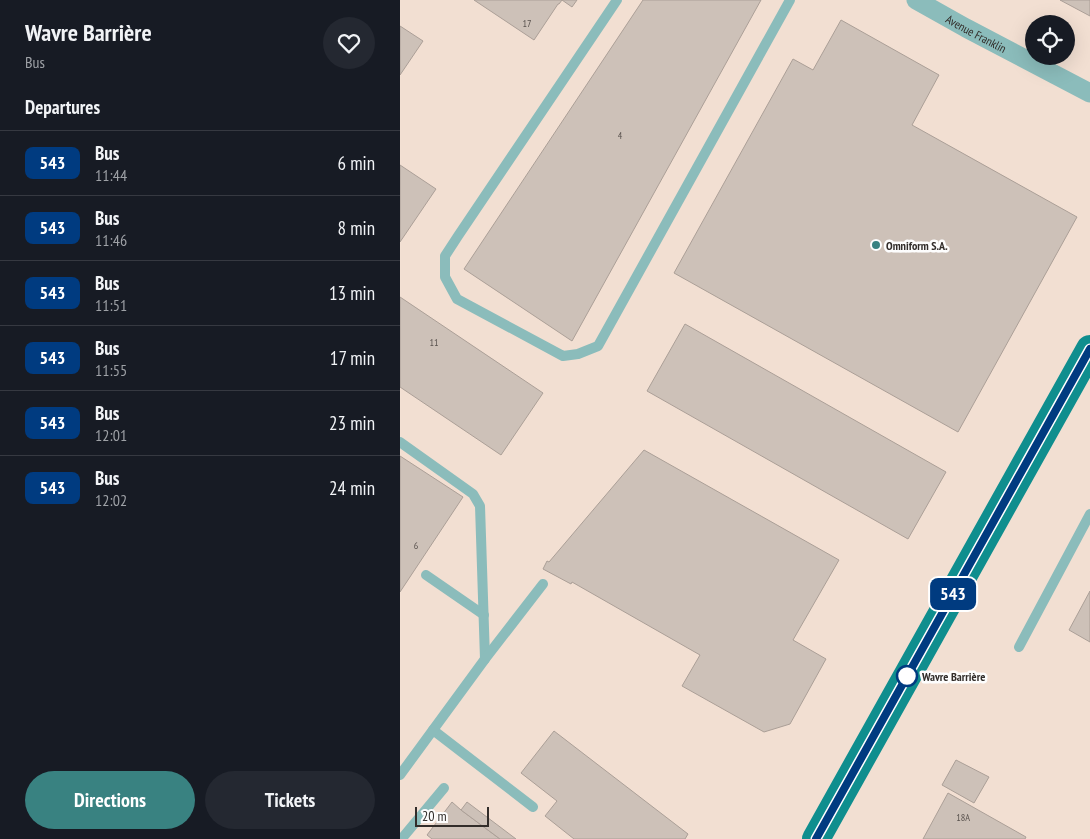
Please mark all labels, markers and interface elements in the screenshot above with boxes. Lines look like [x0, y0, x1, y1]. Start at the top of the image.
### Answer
street label: Avenue Franklin [943, 11, 1009, 56]
map controls [1025, 15, 1075, 65]
button: locate [1025, 15, 1075, 65]
text: Wavre Barrière [25, 17, 152, 48]
button: heart [323, 17, 375, 69]
house number: 17 [523, 17, 532, 30]
text: Bus [25, 52, 45, 72]
text: Departures [25, 95, 100, 119]
house number: 4 [618, 129, 623, 142]
text: Bus [95, 141, 119, 165]
text: 543 [40, 151, 65, 174]
text: 6 min [338, 151, 375, 175]
text: 11:44 [95, 165, 127, 185]
text: Bus [95, 206, 119, 230]
text: 543 [40, 216, 65, 239]
text: 8 min [338, 216, 375, 240]
text: 11:46 [95, 230, 127, 250]
place label: Omniform S.A. [886, 238, 948, 253]
marker: Omniform S.A. [870, 239, 882, 251]
text: Bus [95, 271, 119, 295]
text: 543 [40, 281, 65, 304]
text: 13 min [329, 281, 375, 305]
text: 11:51 [95, 295, 127, 315]
text: Bus [95, 336, 119, 360]
house number: 11 [430, 336, 439, 349]
text: 543 [40, 346, 65, 369]
text: 17 min [330, 346, 375, 370]
text: 11:55 [95, 360, 127, 380]
text: Bus [95, 401, 119, 425]
text: 543 [40, 411, 65, 434]
text: 23 min [329, 411, 375, 435]
text: 12:01 [95, 425, 127, 445]
text: Bus [95, 466, 119, 490]
text: 543 [40, 476, 65, 499]
text: 24 min [329, 476, 375, 500]
text: 12:02 [95, 490, 127, 510]
house number: 6 [414, 539, 419, 552]
line badge: 543 [924, 578, 982, 610]
text: 543 [940, 582, 966, 605]
marker: Wavre Barrière [896, 665, 918, 687]
place label: Wavre Barrière [921, 669, 985, 684]
button: Directions [25, 771, 195, 829]
button: Tickets [205, 771, 375, 829]
scale bar [415, 804, 489, 827]
text: 20 m [422, 807, 447, 825]
house number: 18A [956, 811, 970, 824]

